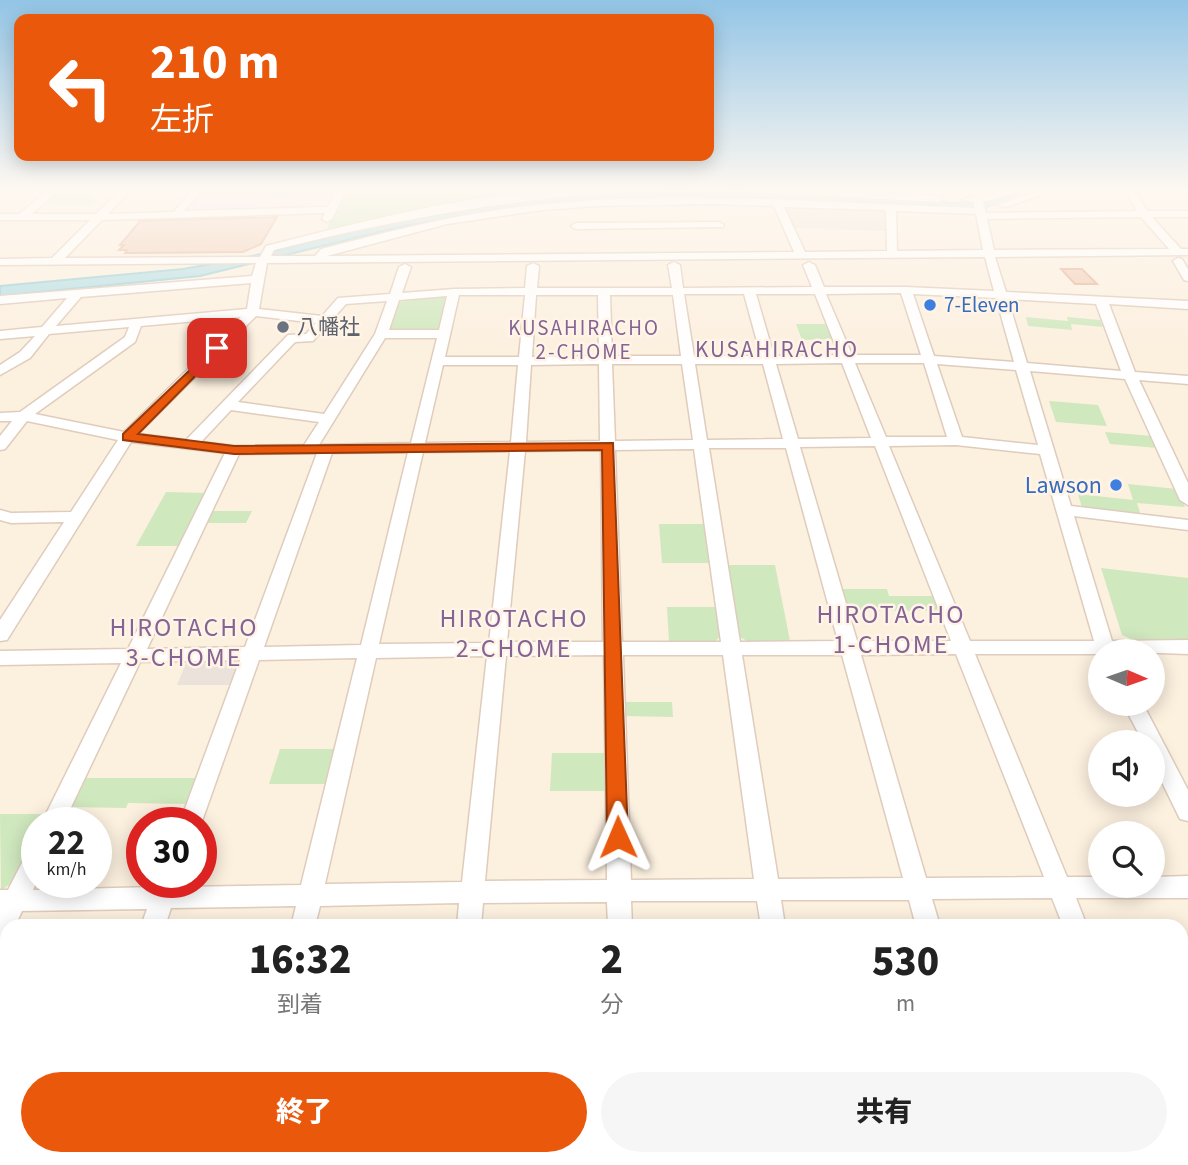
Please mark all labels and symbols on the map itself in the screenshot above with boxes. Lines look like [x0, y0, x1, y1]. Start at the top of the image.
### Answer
place label: 7-Eleven [944, 290, 1020, 320]
marker: 7-Eleven [922, 297, 938, 313]
place label: 八幡社 [297, 312, 360, 342]
district label: KUSAHIRACHO 2-CHOME [508, 313, 660, 367]
pin [187, 318, 247, 378]
marker: 八幡社 [275, 319, 291, 335]
district label: KUSAHIRACHO [695, 333, 859, 366]
place label: Lawson [1025, 468, 1102, 503]
marker: Lawson [1108, 477, 1124, 493]
district label: HIROTACHO 1-CHOME [816, 596, 966, 663]
district label: HIROTACHO 2-CHOME [439, 600, 589, 667]
district label: HIROTACHO 3-CHOME [109, 609, 259, 676]
north arrow [1088, 639, 1166, 716]
position arrow [581, 800, 655, 874]
speed limit sign: 30 [126, 807, 217, 898]

